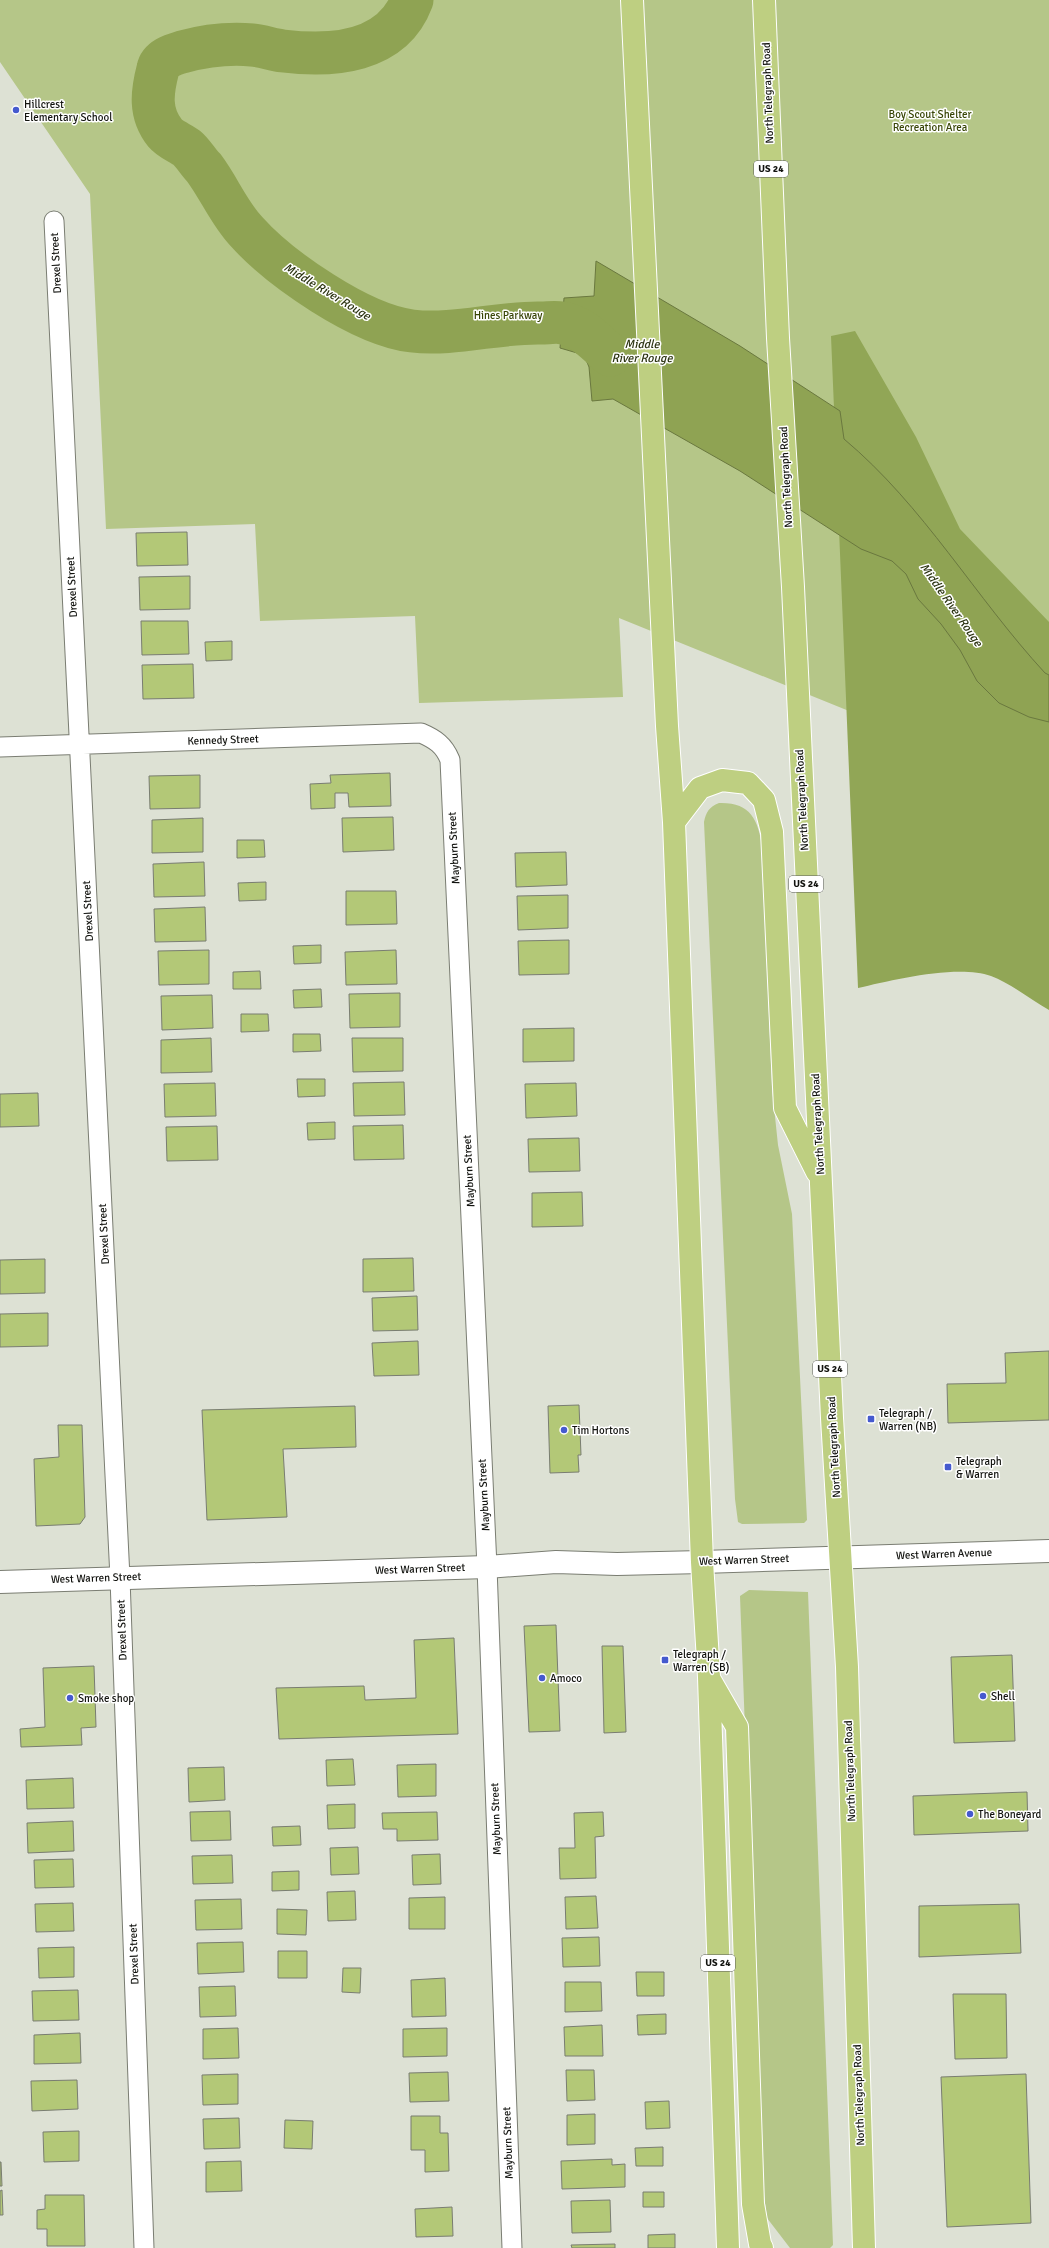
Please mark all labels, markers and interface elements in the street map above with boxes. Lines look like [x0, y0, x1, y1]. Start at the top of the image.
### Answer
street label: North Telegraph Road [760, 42, 776, 144]
place label: Hillcrest Elementary School [24, 98, 112, 124]
marker: Hillcrest Elementary School [11, 105, 21, 115]
park label: Boy Scout Shelter Recreation Area [889, 108, 971, 134]
road number: US 24 [754, 161, 788, 177]
street label: Drexel Street [48, 232, 64, 294]
water label: Middle River Rouge [281, 260, 374, 324]
park label: Hines Parkway [474, 309, 543, 322]
water label: Middle River Rouge [612, 337, 673, 366]
street label: North Telegraph Road [777, 426, 795, 528]
street label: Drexel Street [64, 556, 80, 618]
water label: Middle River Rouge [917, 560, 986, 651]
street label: Kennedy Street [187, 732, 259, 748]
street label: North Telegraph Road [793, 749, 811, 851]
street label: Mayburn Street [446, 811, 462, 885]
road number: US 24 [789, 876, 823, 892]
street label: Drexel Street [80, 880, 96, 942]
street label: North Telegraph Road [809, 1073, 827, 1175]
street label: Mayburn Street [461, 1134, 477, 1208]
street label: Drexel Street [96, 1203, 112, 1265]
road number: US 24 [813, 1361, 847, 1377]
street label: North Telegraph Road [825, 1396, 843, 1498]
place label: Telegraph / Warren (NB) [879, 1407, 937, 1433]
marker: Telegraph / Warren (NB) [866, 1414, 876, 1424]
place label: Tim Hortons [572, 1424, 629, 1437]
marker: Tim Hortons [559, 1425, 569, 1435]
place label: Telegraph & Warren [956, 1455, 1002, 1481]
street label: Mayburn Street [476, 1458, 492, 1532]
marker: Telegraph & Warren [943, 1462, 953, 1472]
street label: West Warren Avenue [896, 1546, 992, 1562]
street label: West Warren Street [699, 1552, 790, 1568]
street label: West Warren Street [375, 1561, 466, 1577]
street label: West Warren Street [51, 1570, 142, 1586]
street label: Drexel Street [114, 1599, 130, 1661]
place label: Telegraph / Warren (SB) [673, 1648, 729, 1674]
marker: Telegraph / Warren (SB) [660, 1655, 670, 1665]
place label: Amoco [550, 1672, 582, 1685]
marker: Amoco [537, 1673, 547, 1683]
place label: Shell [991, 1690, 1015, 1703]
marker: Shell [978, 1691, 988, 1701]
place label: Smoke shop [78, 1692, 134, 1705]
marker: Smoke shop [65, 1693, 75, 1703]
street label: North Telegraph Road [842, 1720, 858, 1822]
street label: Mayburn Street [488, 1782, 504, 1855]
place label: The Boneyard [978, 1808, 1042, 1821]
marker: The Boneyard [965, 1809, 975, 1819]
street label: Drexel Street [126, 1923, 142, 1985]
road number: US 24 [701, 1955, 735, 1971]
street label: North Telegraph Road [851, 2044, 867, 2146]
street label: Mayburn Street [500, 2106, 516, 2179]

